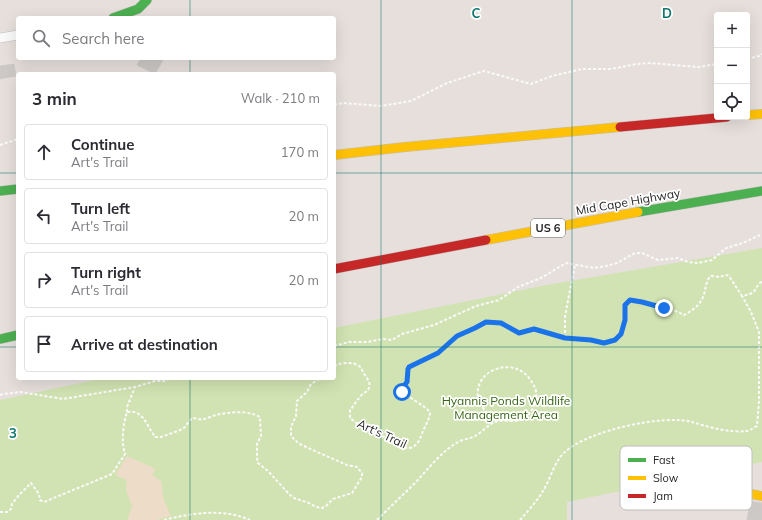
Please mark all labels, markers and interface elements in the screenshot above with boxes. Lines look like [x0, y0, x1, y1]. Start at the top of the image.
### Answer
text: C [472, 5, 481, 21]
text: D [662, 5, 672, 21]
map controls [714, 12, 750, 120]
button: + [714, 12, 750, 48]
search box [16, 16, 336, 60]
icon: search [30, 27, 52, 49]
text: Search here [62, 29, 144, 48]
button: − [714, 48, 750, 84]
button: locate [714, 84, 750, 120]
text: 3 min [32, 88, 77, 109]
text: Walk · 210 m [241, 90, 320, 106]
text: Continue [71, 135, 134, 154]
icon: ahead [33, 141, 55, 163]
text: 170 m [281, 144, 319, 160]
text: Art's Trail [71, 154, 128, 170]
street label: Mid Cape Highway [575, 185, 682, 218]
text: Turn left [71, 199, 130, 218]
icon: left [33, 205, 55, 227]
text: 20 m [289, 208, 319, 224]
text: Art's Trail [71, 218, 128, 234]
road number: US 6 [531, 219, 565, 237]
text: Turn right [71, 263, 141, 282]
icon: right [33, 269, 55, 291]
text: 20 m [289, 272, 319, 288]
text: Art's Trail [71, 282, 128, 298]
route end [655, 299, 673, 317]
icon: arrive [33, 333, 55, 355]
text: Arrive at destination [71, 335, 218, 354]
route start [393, 383, 411, 401]
park label: Hyannis Ponds Wildlife Management Area [442, 393, 570, 422]
street label: Art's Trail [355, 416, 409, 452]
text: 3 [9, 425, 17, 441]
legend [620, 446, 752, 510]
text: Fast [653, 453, 675, 467]
text: Slow [653, 471, 679, 485]
text: Jam [653, 489, 673, 503]

